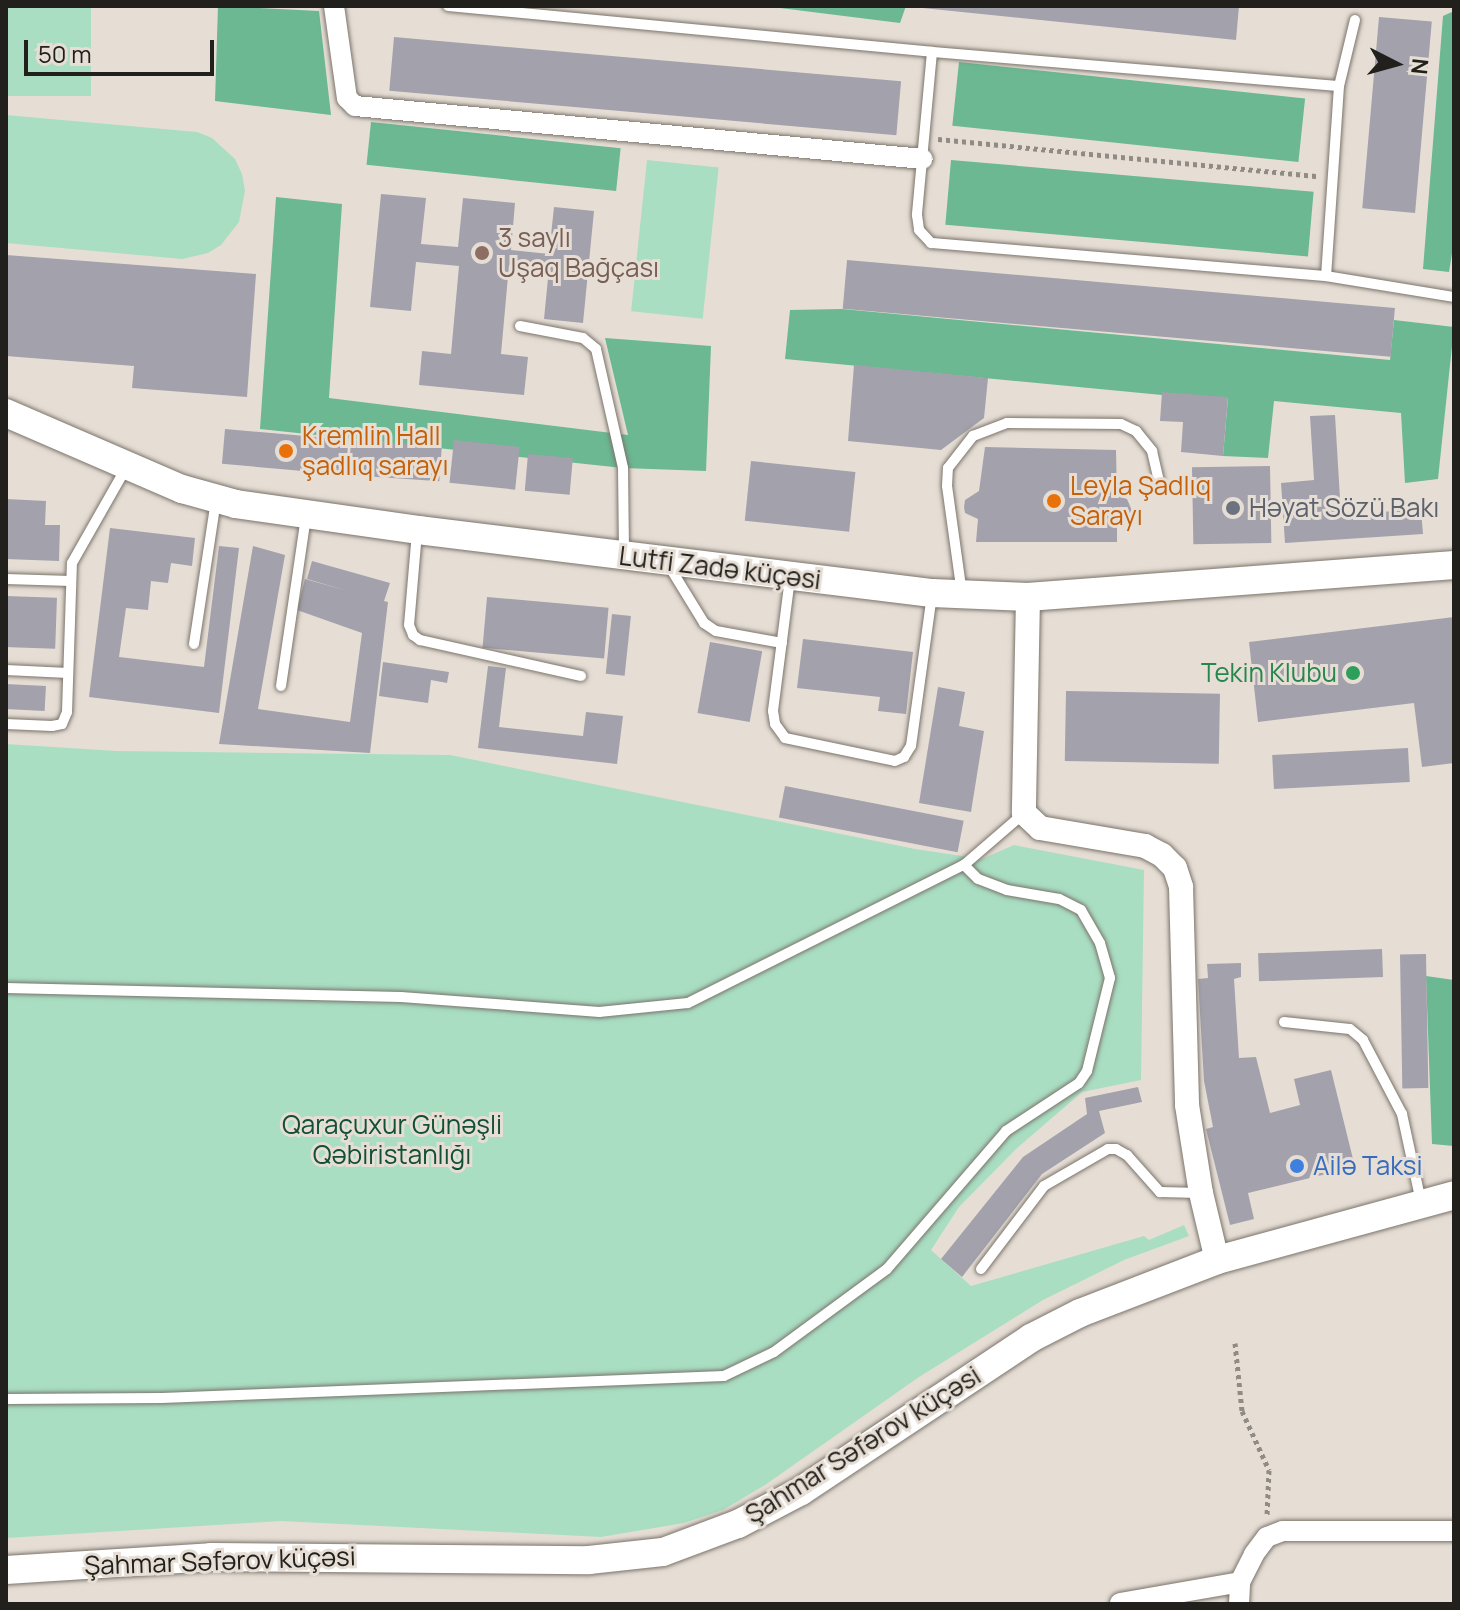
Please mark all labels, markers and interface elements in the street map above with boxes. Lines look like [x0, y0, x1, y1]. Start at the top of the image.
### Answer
scale bar [28, 24, 218, 74]
north arrow [1356, 24, 1436, 104]
text: 50 m [38, 37, 92, 70]
text: N [1404, 57, 1436, 76]
place label: 3 saylı Uşaq Bağçası [498, 222, 659, 284]
marker: 3 saylı Uşaq Bağçası [473, 244, 491, 262]
place label: Kremlin Hall şadlıq sarayı [302, 420, 449, 482]
marker: Kremlin Hall şadlıq sarayı [277, 442, 295, 460]
place label: Leyla Şadlıq Sarayı [1070, 470, 1211, 532]
marker: Leyla Şadlıq Sarayı [1045, 492, 1063, 510]
place label: Həyat Sözü Bakı [1249, 492, 1439, 524]
marker: Həyat Sözü Bakı [1224, 499, 1242, 517]
street label: Lutfi Zadə küçəsi [617, 540, 823, 596]
place label: Tekin Klubu [1201, 657, 1337, 689]
marker: Tekin Klubu [1344, 664, 1362, 682]
park label: Qaraçuxur Günəşli Qəbiristanlığı [282, 1109, 502, 1170]
place label: Ailə Taksi [1313, 1150, 1422, 1182]
marker: Ailə Taksi [1288, 1157, 1306, 1175]
street label: Şahmar Səfərov küçəsi [740, 1360, 986, 1530]
street label: Şahmar Səfərov küçəsi [84, 1541, 356, 1581]

